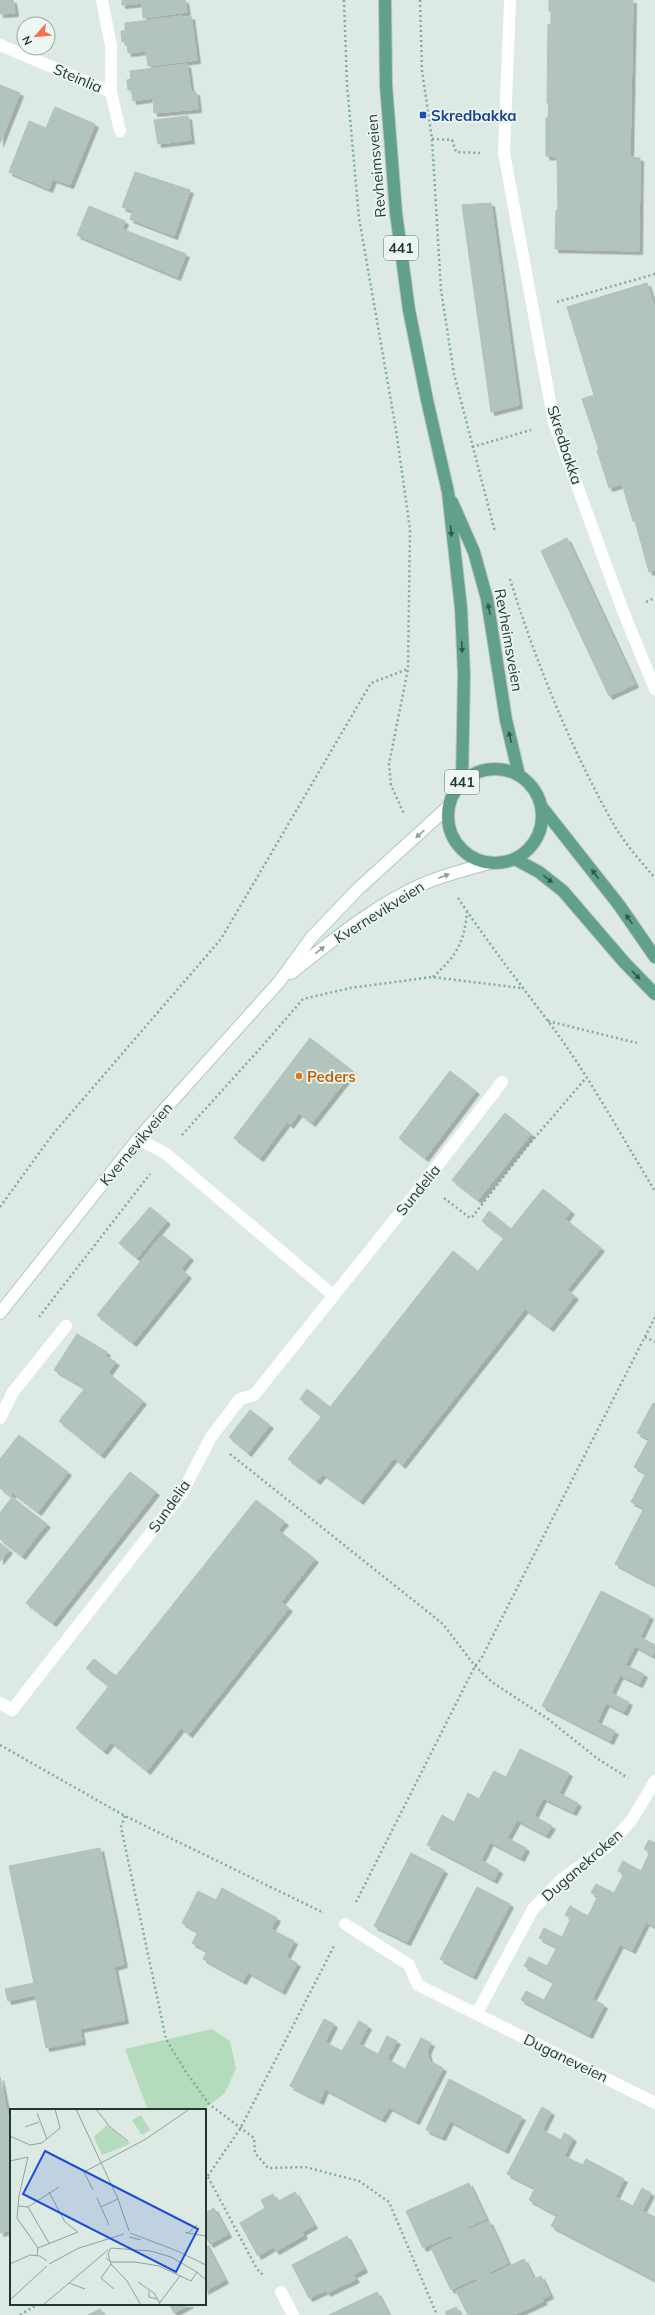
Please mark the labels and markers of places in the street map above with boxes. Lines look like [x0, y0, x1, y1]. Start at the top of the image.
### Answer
place label: Skredbakka [431, 106, 517, 125]
marker: Skredbakka [418, 110, 428, 120]
place label: Peders [307, 1067, 356, 1086]
marker: Peders [294, 1071, 304, 1081]

